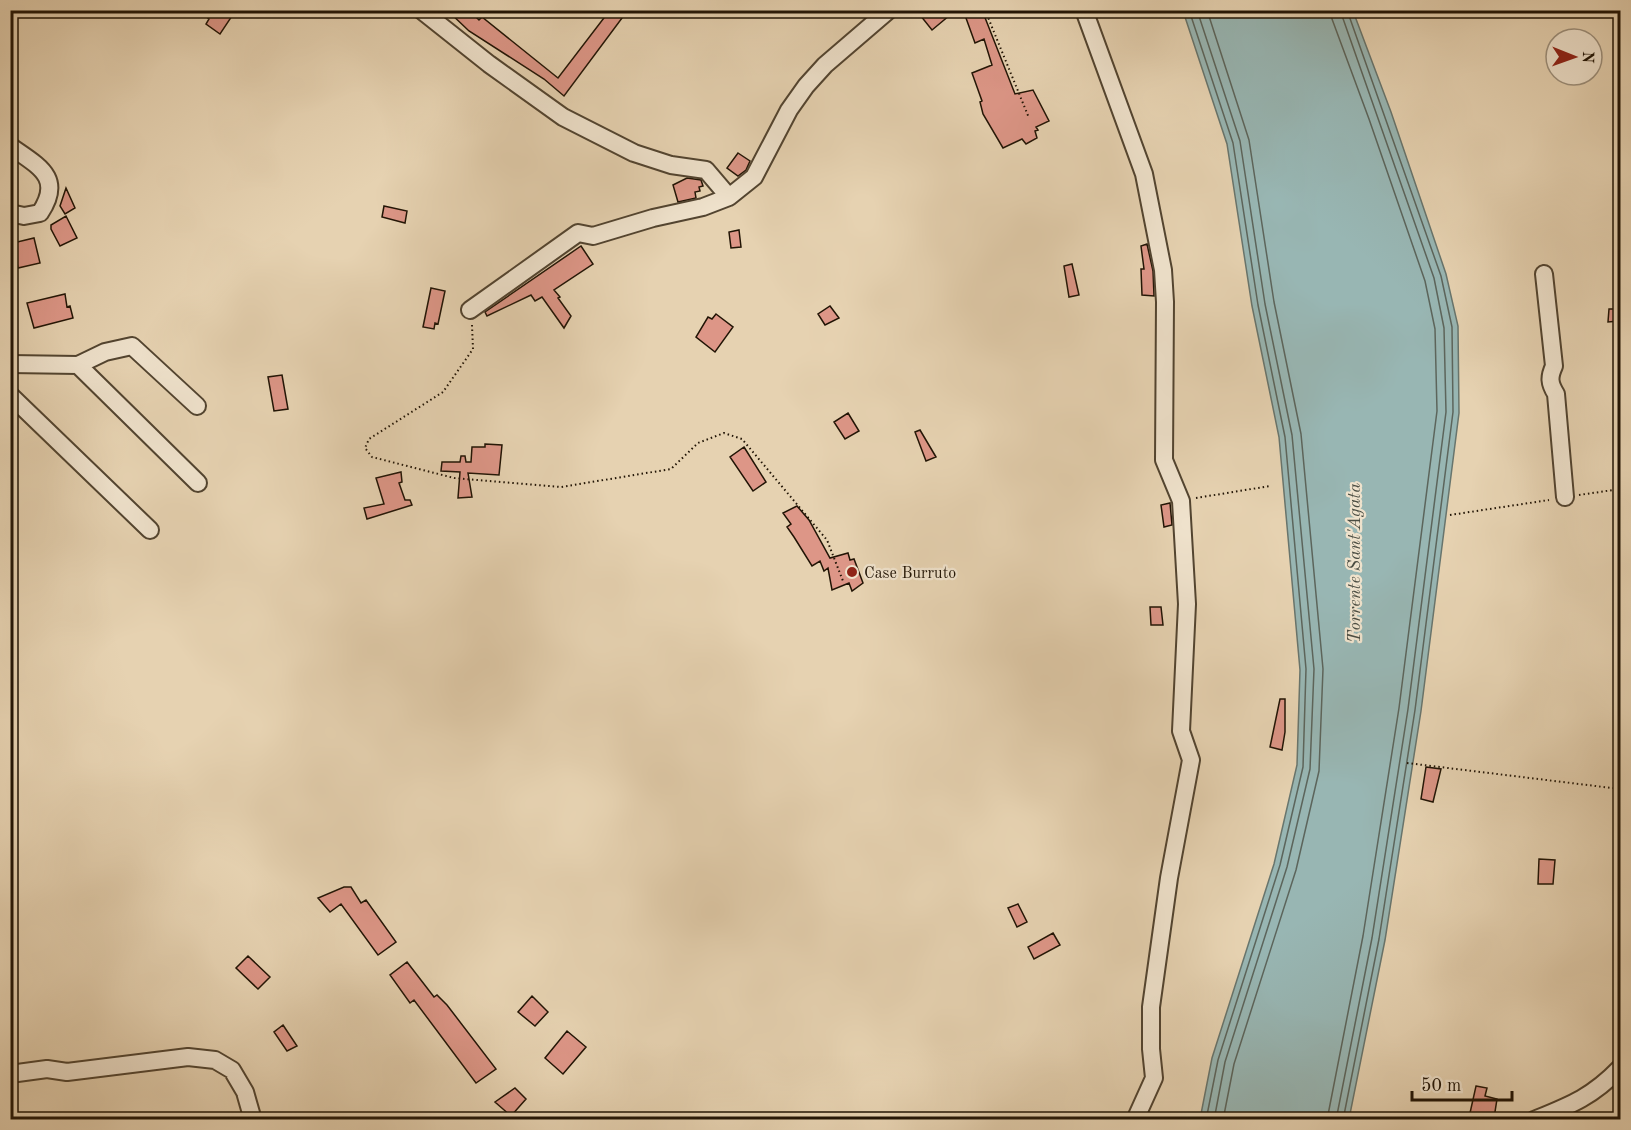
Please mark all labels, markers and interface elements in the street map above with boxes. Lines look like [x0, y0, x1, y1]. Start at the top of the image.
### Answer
north arrow [1544, 27, 1604, 87]
text: N [1579, 51, 1595, 64]
water label: Torrente Sant'Agata [1346, 483, 1364, 643]
marker: Case Burruto [845, 565, 859, 579]
place label: Case Burruto [864, 566, 956, 582]
scale bar [1412, 1064, 1512, 1102]
text: 50 m [1421, 1077, 1461, 1095]

